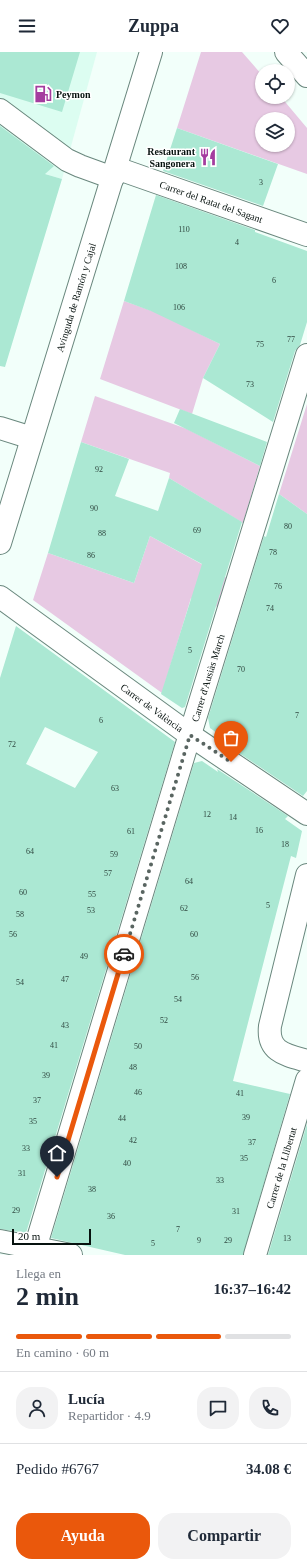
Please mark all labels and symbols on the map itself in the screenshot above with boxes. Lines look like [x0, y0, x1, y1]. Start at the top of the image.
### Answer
fuel station icon: Peymon [33, 84, 53, 104]
place label: Peymon [56, 89, 91, 100]
place label: Restaurant Sangonera [147, 146, 196, 169]
restaurant icon: Restaurant Sangonera [198, 147, 218, 167]
street label: Carrer del Ratat del Sagant [158, 178, 265, 225]
house number: 3 [259, 178, 263, 187]
house number: 110 [178, 225, 190, 234]
house number: 4 [235, 238, 239, 247]
street label: Avinguda de Ramón y Cajal [54, 241, 98, 353]
house number: 108 [175, 262, 187, 271]
house number: 6 [272, 276, 276, 285]
house number: 106 [173, 303, 185, 312]
house number: 77 [287, 335, 295, 344]
house number: 75 [256, 340, 264, 349]
house number: 73 [246, 380, 254, 389]
house number: 92 [95, 465, 103, 474]
house number: 90 [90, 504, 98, 513]
house number: 80 [284, 522, 292, 531]
house number: 69 [193, 526, 201, 535]
house number: 88 [98, 529, 106, 538]
house number: 78 [269, 548, 277, 557]
house number: 86 [87, 551, 95, 560]
house number: 76 [274, 582, 282, 591]
house number: 74 [266, 604, 274, 613]
street label: Carrer d'Ausiàs March [189, 633, 226, 723]
house number: 5 [188, 646, 192, 655]
house number: 70 [237, 665, 245, 674]
street label: Carrer de València [119, 681, 186, 734]
house number: 7 [295, 711, 299, 720]
house number: 6 [99, 716, 103, 725]
pin [214, 721, 248, 762]
house number: 72 [8, 740, 16, 749]
house number: 63 [111, 784, 119, 793]
house number: 12 [203, 810, 211, 819]
house number: 14 [229, 813, 237, 822]
house number: 16 [255, 826, 263, 835]
house number: 61 [127, 827, 135, 836]
house number: 18 [281, 840, 289, 849]
house number: 64 [26, 847, 34, 856]
house number: 59 [110, 850, 118, 859]
house number: 57 [104, 869, 112, 878]
house number: 64 [185, 877, 193, 886]
house number: 60 [19, 888, 27, 897]
house number: 55 [88, 890, 96, 899]
house number: 5 [266, 901, 270, 910]
house number: 62 [180, 904, 188, 913]
house number: 53 [87, 906, 95, 915]
house number: 58 [16, 910, 24, 919]
house number: 56 [9, 930, 17, 939]
house number: 60 [190, 930, 198, 939]
courier [104, 934, 144, 974]
house number: 49 [80, 952, 88, 961]
house number: 56 [191, 973, 199, 982]
house number: 47 [61, 975, 69, 984]
house number: 54 [16, 978, 24, 987]
house number: 54 [174, 995, 182, 1004]
house number: 52 [160, 1016, 168, 1025]
house number: 43 [61, 1021, 69, 1030]
house number: 41 [50, 1041, 58, 1050]
house number: 50 [134, 1042, 142, 1051]
house number: 48 [129, 1063, 137, 1072]
house number: 39 [42, 1071, 50, 1080]
house number: 46 [134, 1088, 142, 1097]
house number: 41 [236, 1089, 244, 1098]
house number: 37 [33, 1096, 41, 1105]
house number: 39 [242, 1113, 250, 1122]
house number: 44 [118, 1114, 126, 1123]
house number: 35 [29, 1117, 37, 1126]
street label: Carrer de la Llibertat [264, 1126, 298, 1210]
pin [40, 1136, 74, 1177]
house number: 42 [129, 1136, 137, 1145]
house number: 37 [248, 1138, 256, 1147]
house number: 33 [22, 1144, 30, 1153]
house number: 35 [240, 1154, 248, 1163]
house number: 40 [123, 1159, 131, 1168]
house number: 31 [18, 1169, 26, 1178]
house number: 33 [216, 1176, 224, 1185]
house number: 38 [88, 1185, 96, 1194]
house number: 29 [12, 1206, 20, 1215]
house number: 31 [232, 1207, 240, 1216]
house number: 36 [107, 1212, 115, 1221]
house number: 7 [176, 1225, 180, 1234]
scale bar [12, 1227, 91, 1246]
house number: 13 [283, 1234, 291, 1243]
house number: 9 [197, 1236, 201, 1245]
house number: 29 [224, 1236, 232, 1245]
house number: 5 [151, 1239, 155, 1248]

